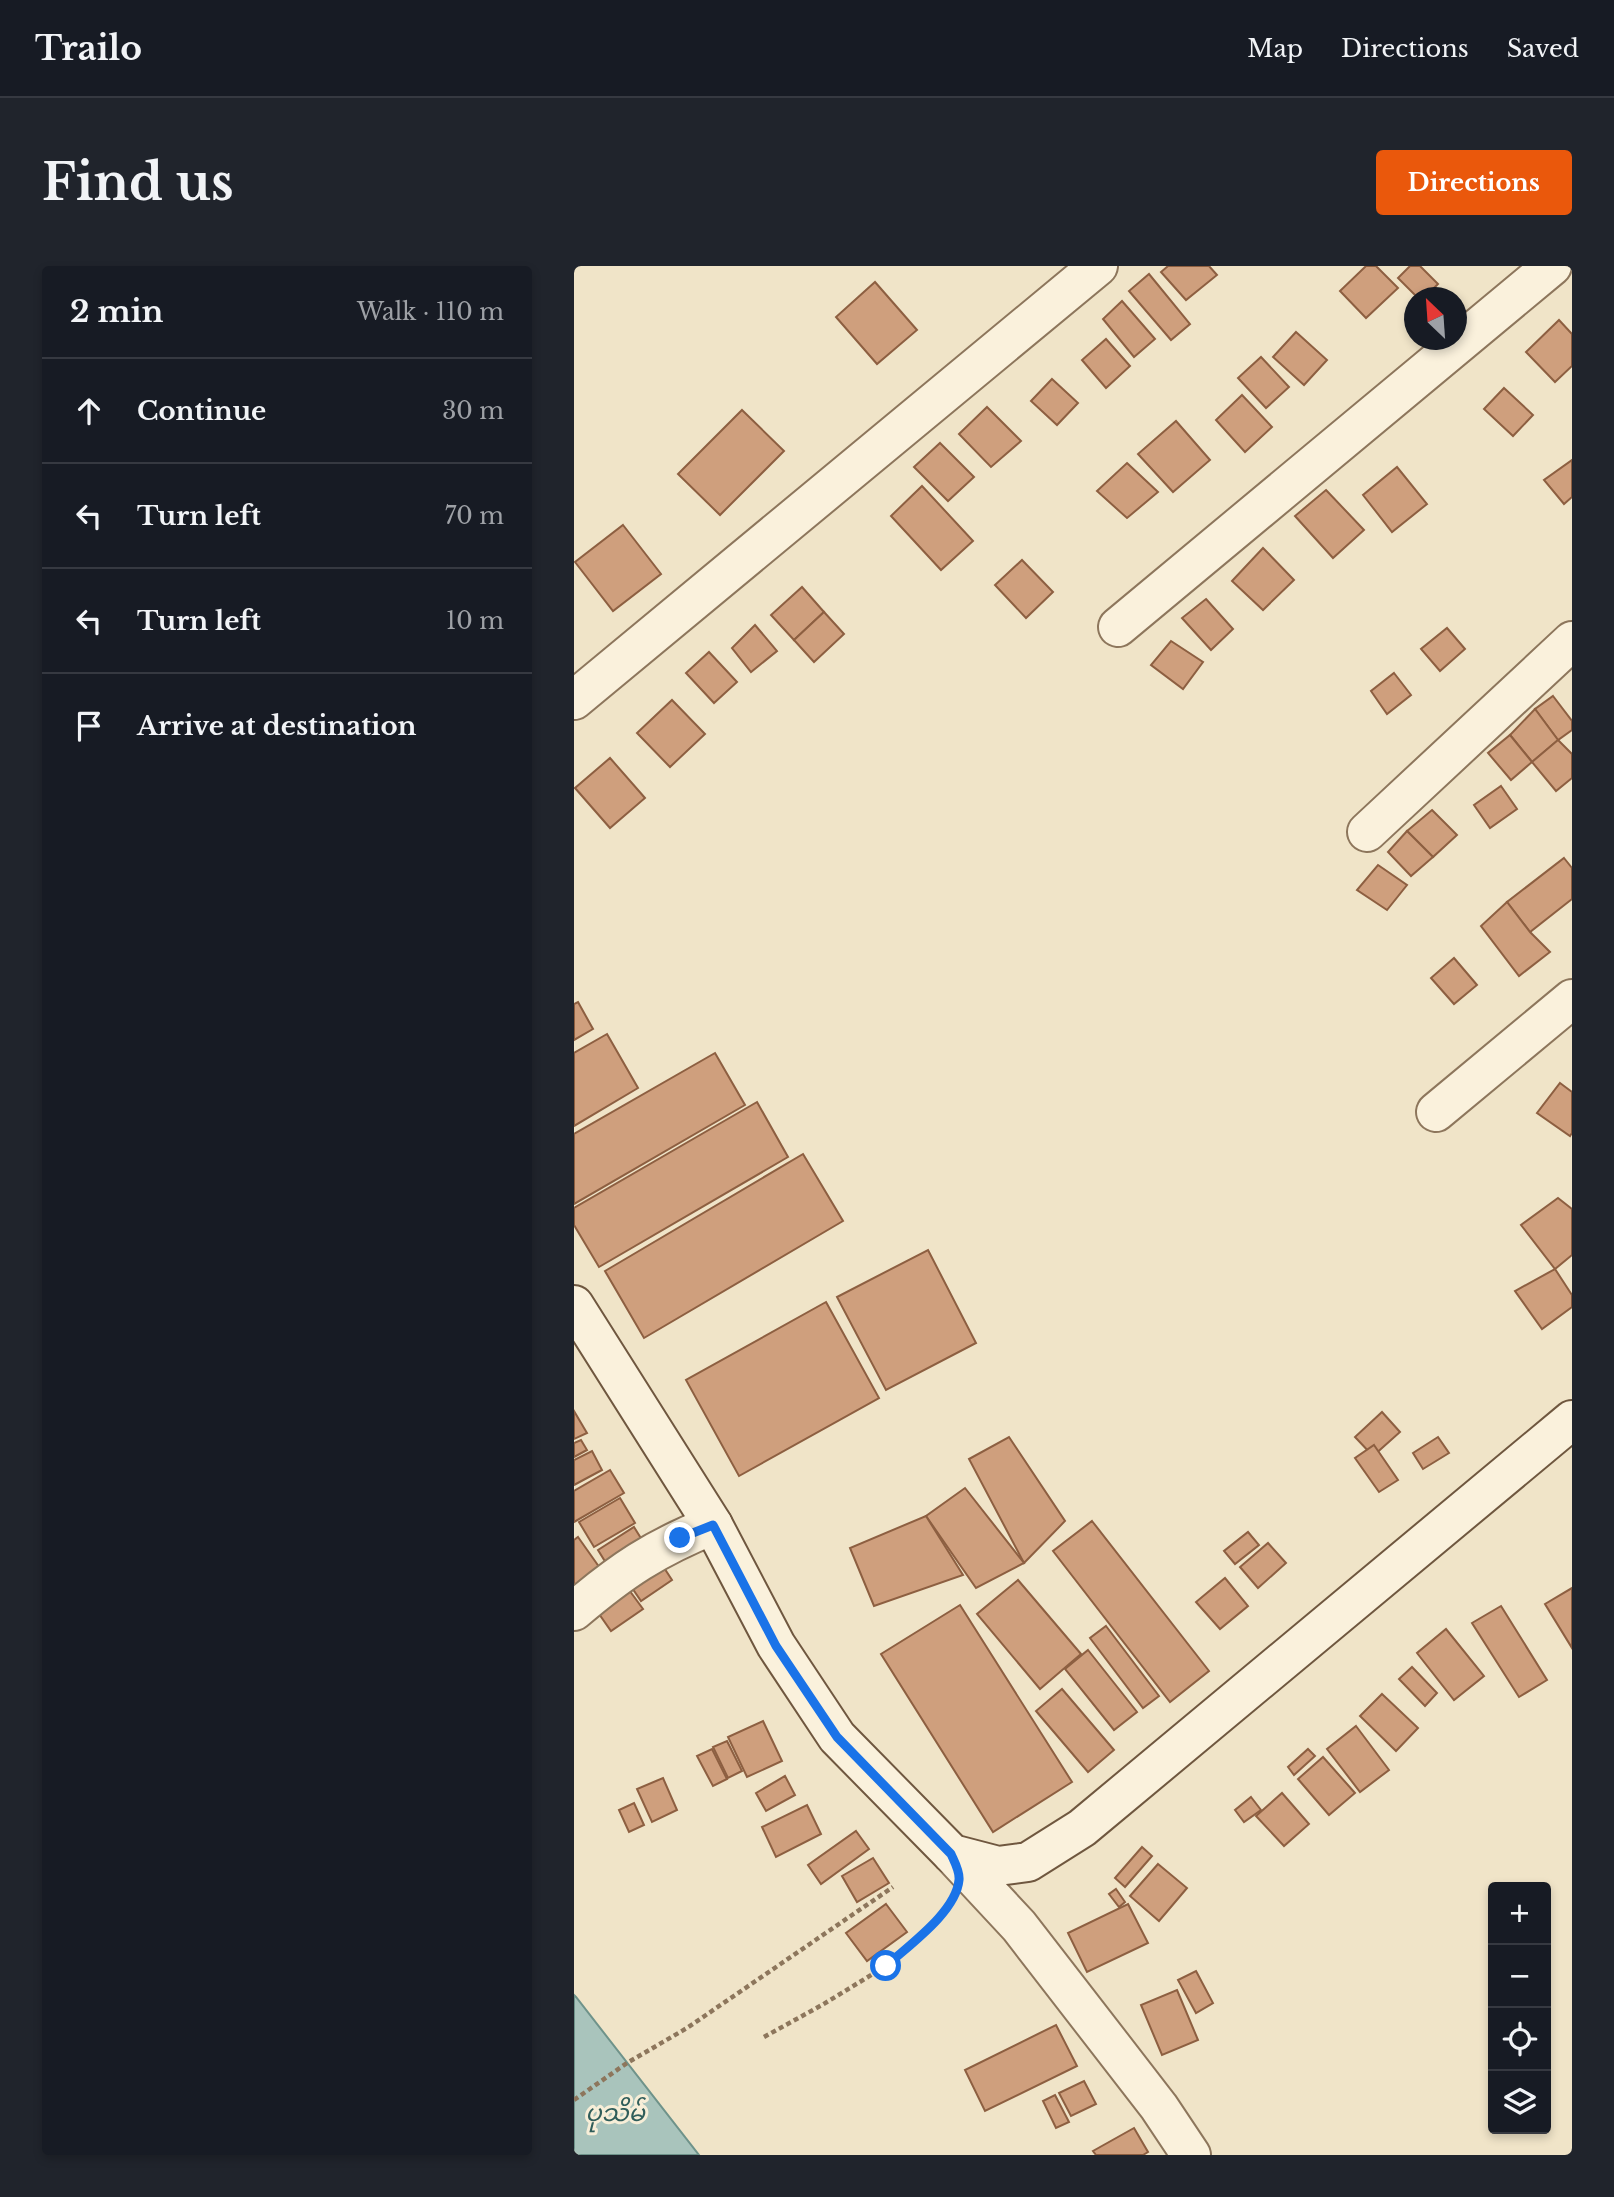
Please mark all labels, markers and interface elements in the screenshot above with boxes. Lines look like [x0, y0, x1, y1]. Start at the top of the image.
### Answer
text: Trailo [35, 28, 142, 69]
text: Map [1247, 34, 1303, 63]
text: Directions [1341, 34, 1469, 63]
text: Saved [1507, 34, 1579, 63]
button: Directions [1376, 150, 1572, 215]
text: Find us [42, 152, 234, 213]
north arrow [1404, 287, 1467, 350]
text: 2 min [70, 293, 163, 330]
text: Walk · 110 m [357, 298, 504, 326]
icon: ahead [70, 392, 108, 430]
text: Continue [137, 395, 266, 427]
text: 30 m [442, 397, 504, 425]
icon: left [70, 497, 108, 535]
text: Turn left [137, 500, 261, 532]
text: 70 m [445, 502, 504, 530]
icon: left [70, 602, 108, 640]
text: Turn left [137, 605, 261, 637]
text: 10 m [446, 607, 504, 635]
icon: arrive [70, 707, 108, 745]
text: Arrive at destination [137, 710, 417, 742]
route end [664, 1522, 695, 1553]
map controls [1488, 1882, 1551, 2134]
button: + [1488, 1882, 1551, 1945]
button: − [1488, 1945, 1551, 2008]
route start [870, 1950, 901, 1981]
button: locate [1488, 2008, 1551, 2071]
button: layers [1488, 2071, 1551, 2134]
water label: ပုသိမ် [585, 2096, 646, 2133]

